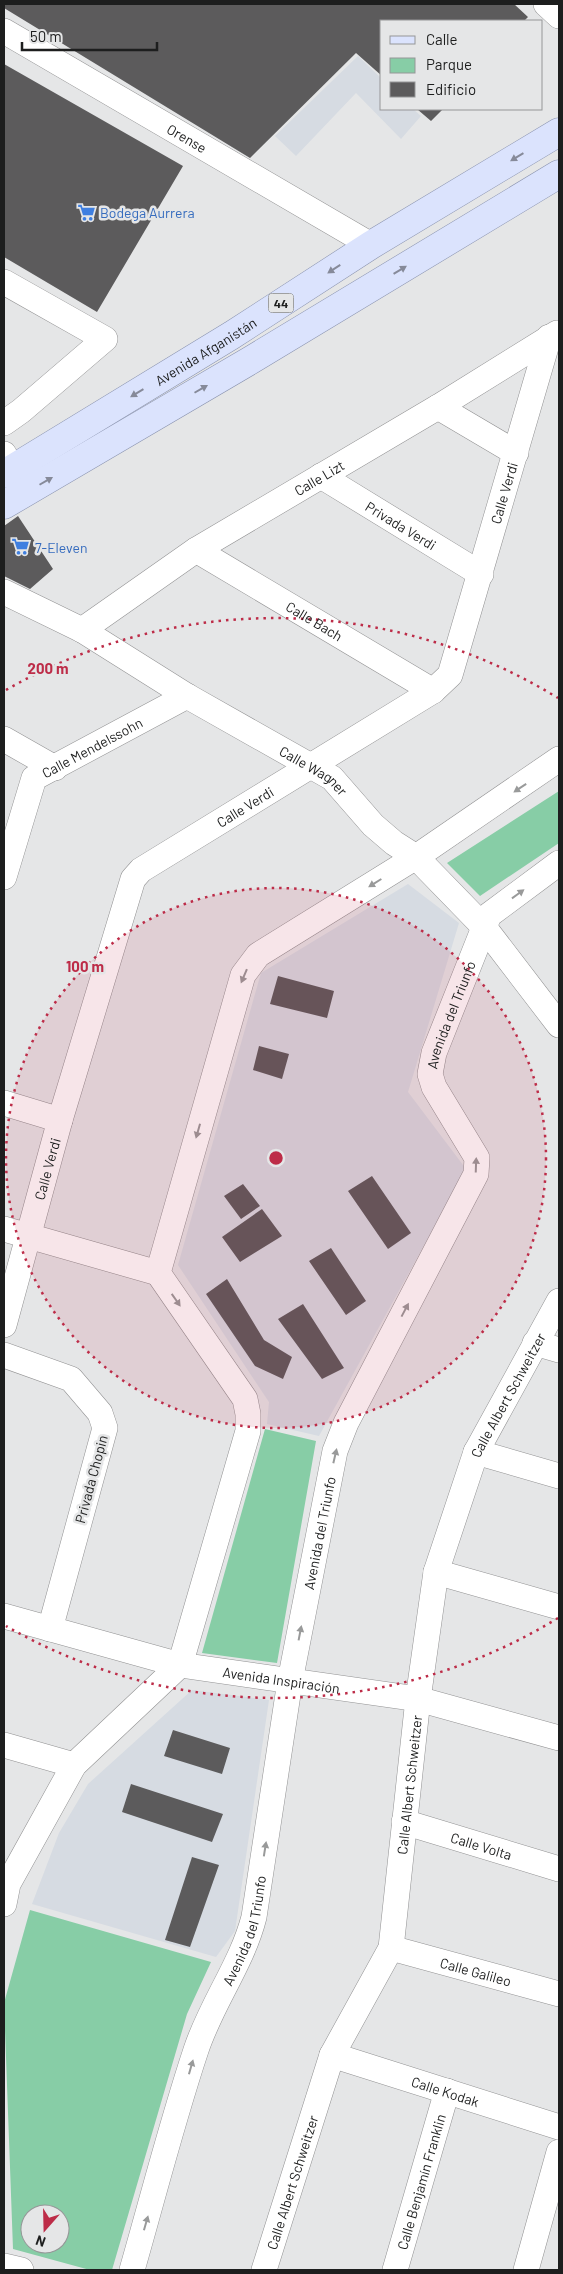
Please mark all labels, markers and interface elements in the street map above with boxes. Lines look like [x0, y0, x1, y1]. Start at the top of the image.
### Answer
scale bar [22, 20, 158, 52]
legend [380, 20, 543, 110]
text: 50 m [30, 27, 62, 45]
text: Calle [426, 30, 458, 48]
text: Parque [426, 55, 472, 73]
text: Edificio [426, 80, 476, 98]
street label: Orense [164, 120, 210, 156]
one-way arrow [511, 153, 524, 162]
supermarket icon: Bodega Aurrera [76, 202, 96, 222]
place label: Bodega Aurrera [100, 204, 195, 221]
one-way arrow [327, 264, 340, 274]
one-way arrow [394, 265, 407, 274]
road number: 44 [268, 294, 294, 312]
street label: Avenida Afganistán [152, 313, 259, 389]
one-way arrow [194, 385, 207, 394]
one-way arrow [131, 388, 144, 398]
street label: Calle Lizt [291, 456, 347, 499]
street label: Calle Verdi [486, 460, 520, 526]
one-way arrow [39, 476, 52, 485]
street label: Privada Verdi [363, 497, 440, 553]
supermarket icon: 7-Eleven [11, 537, 31, 557]
place label: 7-Eleven [35, 539, 88, 556]
street label: Calle Bach [283, 597, 346, 644]
text: 200 m [27, 659, 69, 677]
street label: Calle Mendelssohn [39, 713, 145, 781]
street label: Calle Wagner [277, 742, 352, 799]
street label: Calle Verdi [213, 783, 276, 830]
one-way arrow [513, 783, 527, 792]
one-way arrow [368, 878, 382, 887]
one-way arrow [511, 889, 524, 899]
text: 100 m [66, 957, 104, 975]
street label: Avenida del Triunfo [423, 958, 479, 1070]
one-way arrow [240, 968, 249, 983]
one-way arrow [194, 1124, 202, 1139]
street label: Calle Verdi [30, 1136, 63, 1202]
centre of rings [267, 1149, 285, 1167]
one-way arrow [473, 1157, 481, 1173]
one-way arrow [171, 1293, 181, 1307]
one-way arrow [401, 1303, 409, 1318]
street label: Calle Albert Schweitzer [466, 1330, 549, 1459]
street label: Privada Chopin [71, 1433, 111, 1525]
one-way arrow [331, 1449, 339, 1464]
street label: Avenida del Triunfo [300, 1475, 338, 1591]
one-way arrow [296, 1624, 304, 1640]
street label: Avenida Inspiración [222, 1663, 341, 1696]
street label: Calle Albert Schweitzer [393, 1714, 425, 1855]
street label: Calle Volta [449, 1828, 514, 1863]
one-way arrow [261, 1841, 269, 1857]
street label: Avenida del Triunfo [218, 1874, 269, 1988]
street label: Calle Galileo [438, 1953, 513, 1989]
one-way arrow [187, 2060, 195, 2075]
street label: Calle Kodak [409, 2072, 481, 2110]
street label: Calle Benjamín Franklin [393, 2112, 448, 2252]
street label: Calle Albert Schweitzer [263, 2113, 321, 2252]
north arrow [20, 2204, 70, 2254]
one-way arrow [142, 2216, 150, 2231]
text: N [33, 2232, 48, 2251]

